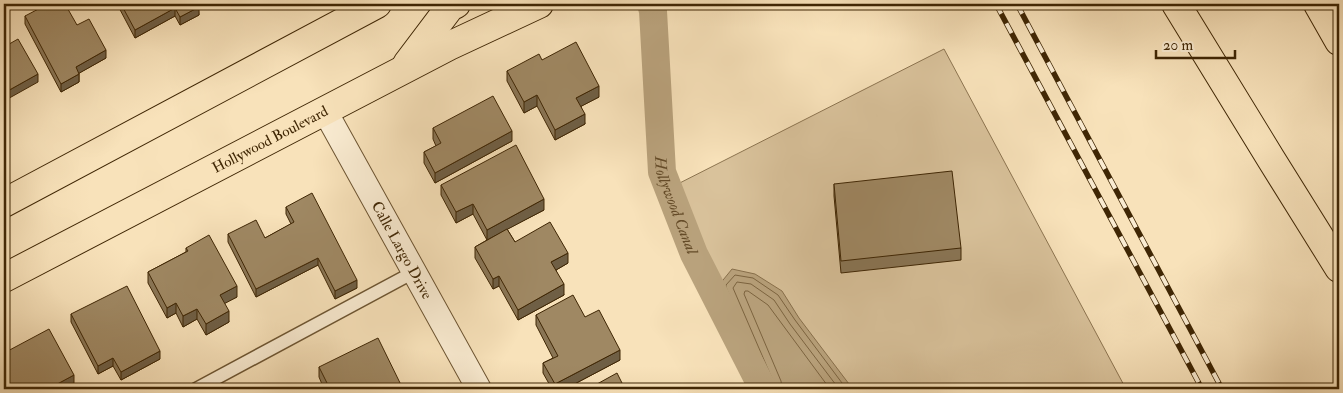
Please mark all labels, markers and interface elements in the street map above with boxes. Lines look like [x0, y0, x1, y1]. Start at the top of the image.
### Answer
scale bar [1156, 28, 1234, 60]
text: 20 m [1163, 36, 1193, 55]
street label: Hollywood Boulevard [209, 101, 332, 178]
water label: Hollywood Canal [650, 154, 702, 258]
street label: Calle Largo Drive [367, 198, 436, 303]

